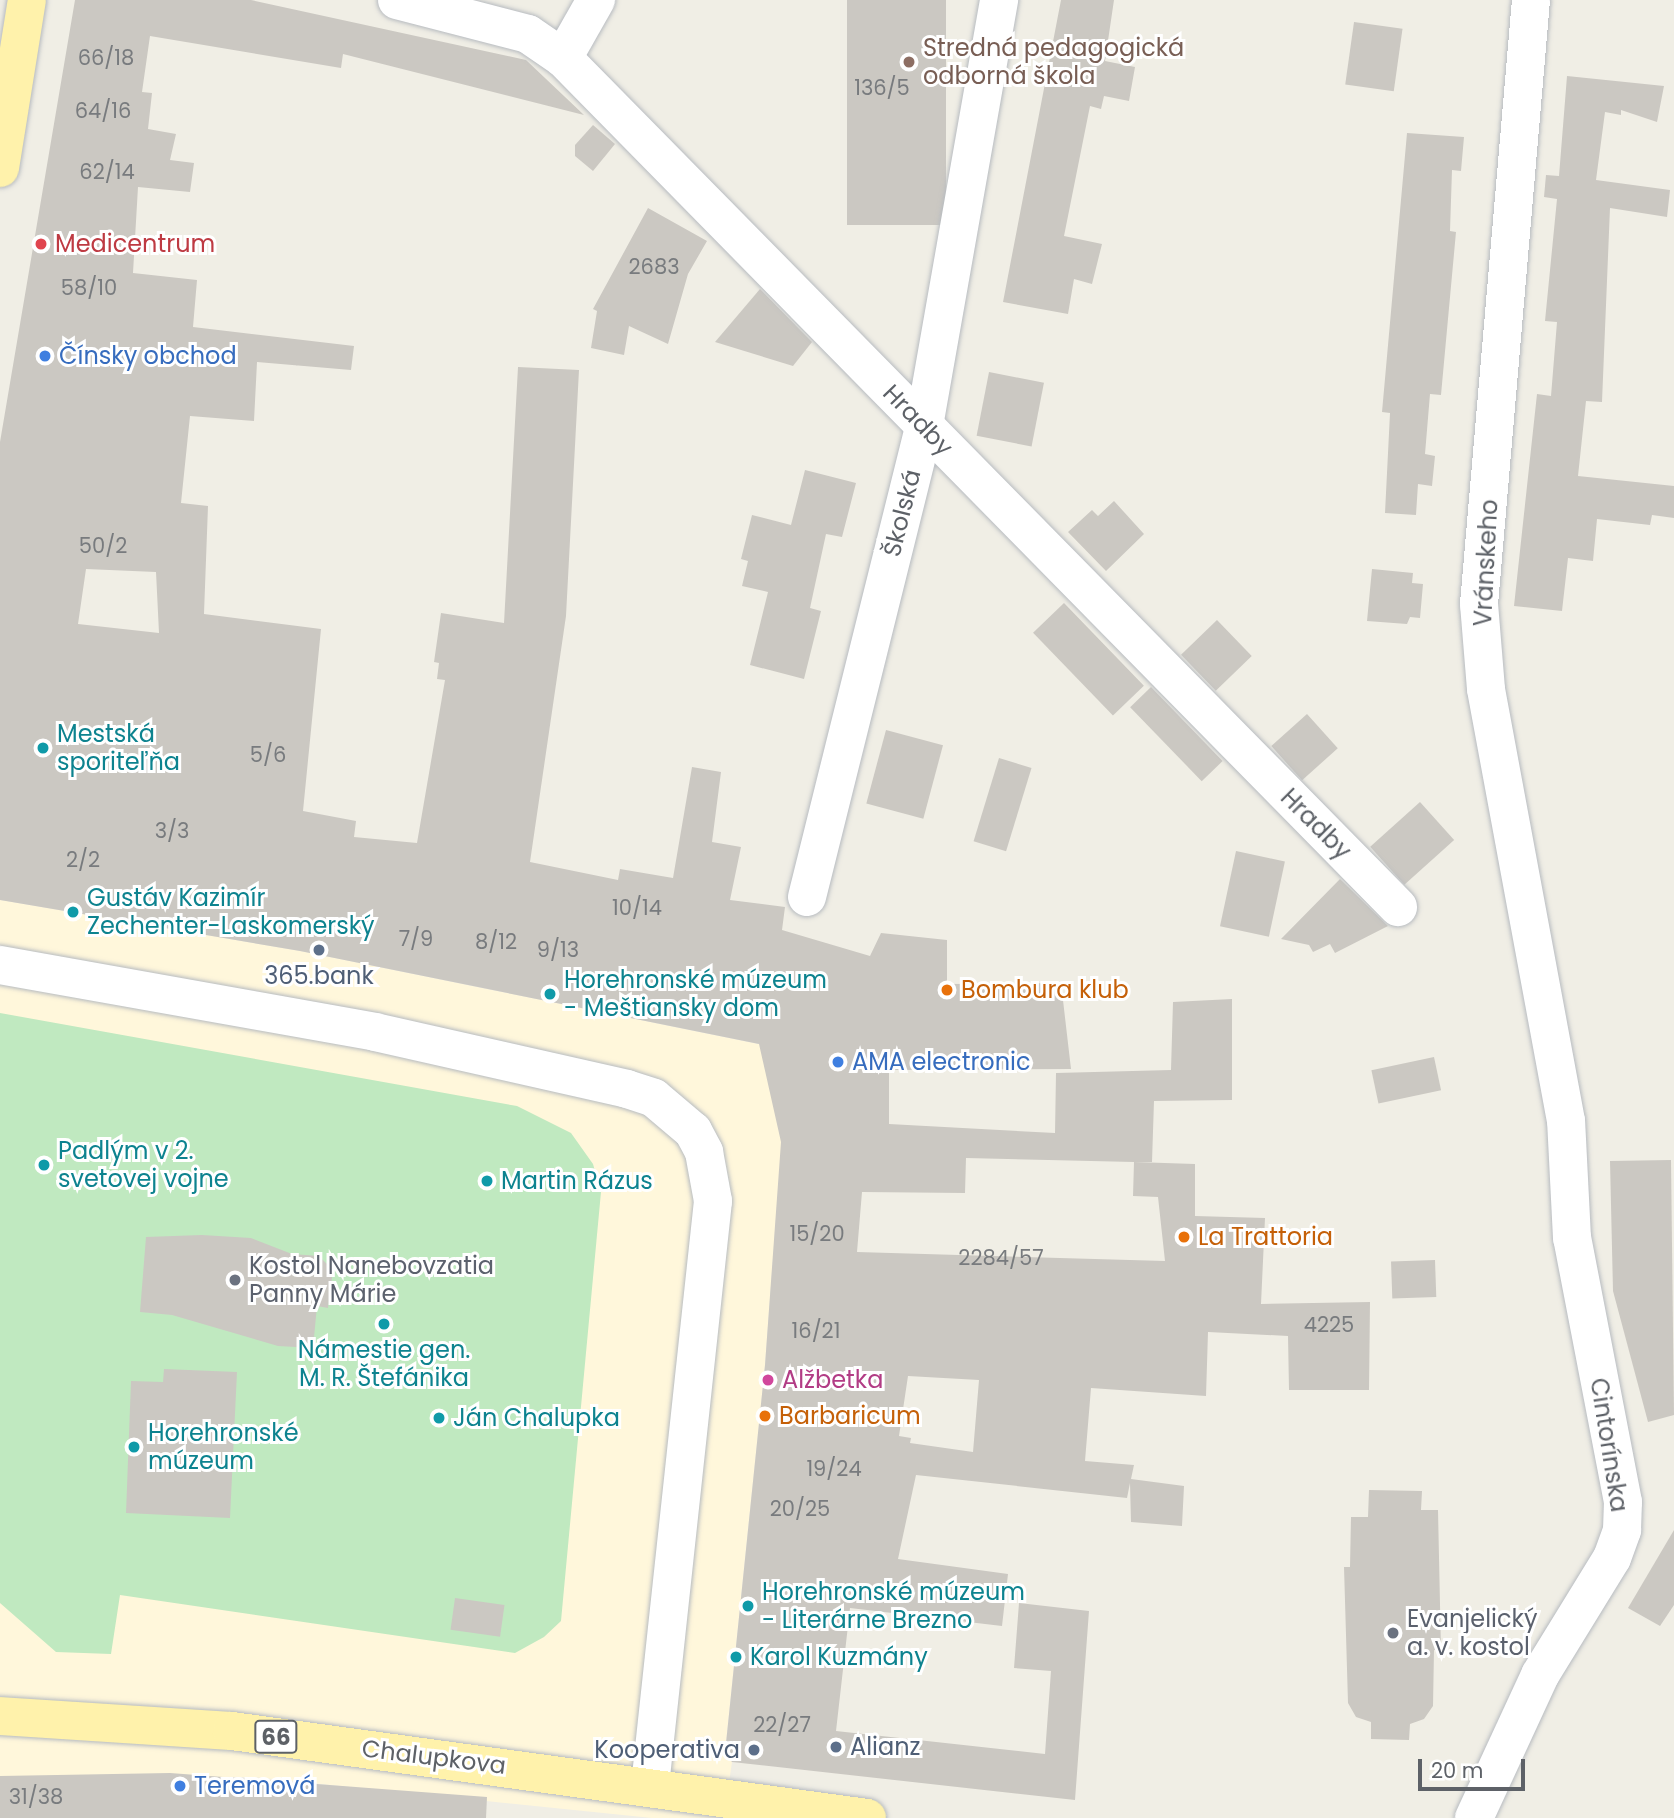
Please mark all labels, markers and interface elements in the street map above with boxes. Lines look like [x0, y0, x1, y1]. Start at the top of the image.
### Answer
place label: Stredná pedagogická odborná škola [923, 34, 1184, 90]
house number: 66/18 [78, 45, 134, 71]
marker: Stredná pedagogická odborná škola [901, 54, 917, 70]
house number: 136/5 [854, 75, 910, 101]
house number: 64/16 [75, 98, 131, 124]
house number: 62/14 [79, 159, 135, 185]
place label: Medicentrum [55, 230, 215, 258]
marker: Medicentrum [33, 236, 49, 252]
house number: 2683 [628, 254, 680, 280]
house number: 58/10 [61, 275, 117, 301]
place label: Čínsky obchod [59, 342, 237, 370]
marker: Čínsky obchod [37, 348, 53, 364]
street label: Hradby [877, 378, 959, 462]
street label: Školská [877, 466, 927, 560]
street label: Vránskeho [1468, 499, 1504, 627]
house number: 50/2 [79, 533, 127, 559]
place label: Mestská sporiteľňa [57, 720, 180, 776]
marker: Mestská sporiteľňa [35, 740, 51, 756]
house number: 5/6 [250, 742, 286, 768]
street label: Hradby [1275, 783, 1357, 865]
house number: 3/3 [155, 818, 189, 844]
house number: 2/2 [66, 847, 100, 873]
place label: Gustáv Kazimír Zechenter-Laskomerský [87, 884, 375, 940]
house number: 10/14 [612, 895, 662, 921]
marker: Gustáv Kazimír Zechenter-Laskomerský [65, 904, 81, 920]
house number: 7/9 [399, 926, 433, 952]
house number: 8/12 [475, 929, 517, 955]
house number: 9/13 [537, 937, 579, 963]
marker: 365.bank [311, 942, 327, 958]
place label: 365.bank [264, 962, 374, 990]
place label: Horehronské múzeum - Meštiansky dom [564, 966, 827, 1022]
place label: Bombura klub [961, 976, 1129, 1004]
marker: Bombura klub [939, 982, 955, 998]
marker: Horehronské múzeum - Meštiansky dom [542, 986, 558, 1002]
place label: AMA electronic [852, 1048, 1031, 1076]
marker: AMA electronic [830, 1054, 846, 1070]
place label: Padlým v 2. svetovej vojne [58, 1137, 229, 1193]
marker: Padlým v 2. svetovej vojne [36, 1157, 52, 1173]
place label: Martin Rázus [501, 1167, 653, 1195]
marker: Martin Rázus [479, 1173, 495, 1189]
house number: 15/20 [789, 1221, 845, 1247]
place label: La Trattoria [1198, 1223, 1333, 1251]
marker: La Trattoria [1176, 1229, 1192, 1245]
house number: 2284/57 [958, 1245, 1044, 1271]
place label: Kostol Nanebovzatia Panny Márie [249, 1252, 494, 1308]
marker: Kostol Nanebovzatia Panny Márie [227, 1272, 243, 1288]
house number: 4225 [1304, 1312, 1354, 1338]
marker: Námestie gen. M. R. Štefánika [376, 1316, 392, 1332]
house number: 16/21 [792, 1318, 840, 1344]
place label: Námestie gen. M. R. Štefánika [298, 1336, 470, 1392]
place label: Alžbetka [782, 1366, 883, 1394]
marker: Alžbetka [760, 1372, 776, 1388]
street label: Cintorínska [1584, 1376, 1634, 1514]
place label: Barbaricum [779, 1402, 921, 1430]
place label: Ján Chalupka [453, 1404, 620, 1432]
marker: Barbaricum [757, 1408, 773, 1424]
marker: Ján Chalupka [431, 1410, 447, 1426]
place label: Horehronské múzeum [148, 1419, 299, 1475]
marker: Horehronské múzeum [126, 1439, 142, 1455]
house number: 19/24 [806, 1456, 862, 1482]
house number: 20/25 [770, 1496, 830, 1522]
place label: Horehronské múzeum - Literárne Brezno [762, 1578, 1025, 1634]
marker: Horehronské múzeum - Literárne Brezno [740, 1598, 756, 1614]
place label: Evanjelický a. v. kostol [1407, 1605, 1537, 1661]
marker: Evanjelický a. v. kostol [1385, 1625, 1401, 1641]
place label: Karol Kuzmány [750, 1643, 928, 1671]
marker: Karol Kuzmány [728, 1649, 744, 1665]
house number: 22/27 [753, 1712, 811, 1738]
road number: 66 [253, 1718, 299, 1756]
place label: Alianz [850, 1733, 920, 1761]
street label: Chalupkova [360, 1734, 508, 1780]
place label: Kooperativa [594, 1736, 740, 1764]
marker: Alianz [828, 1739, 844, 1755]
marker: Kooperativa [746, 1742, 762, 1758]
scale bar [1422, 1744, 1529, 1788]
text: 20 m [1431, 1756, 1484, 1785]
place label: Teremová [194, 1772, 315, 1800]
marker: Teremová [172, 1778, 188, 1794]
house number: 31/38 [9, 1784, 63, 1810]

